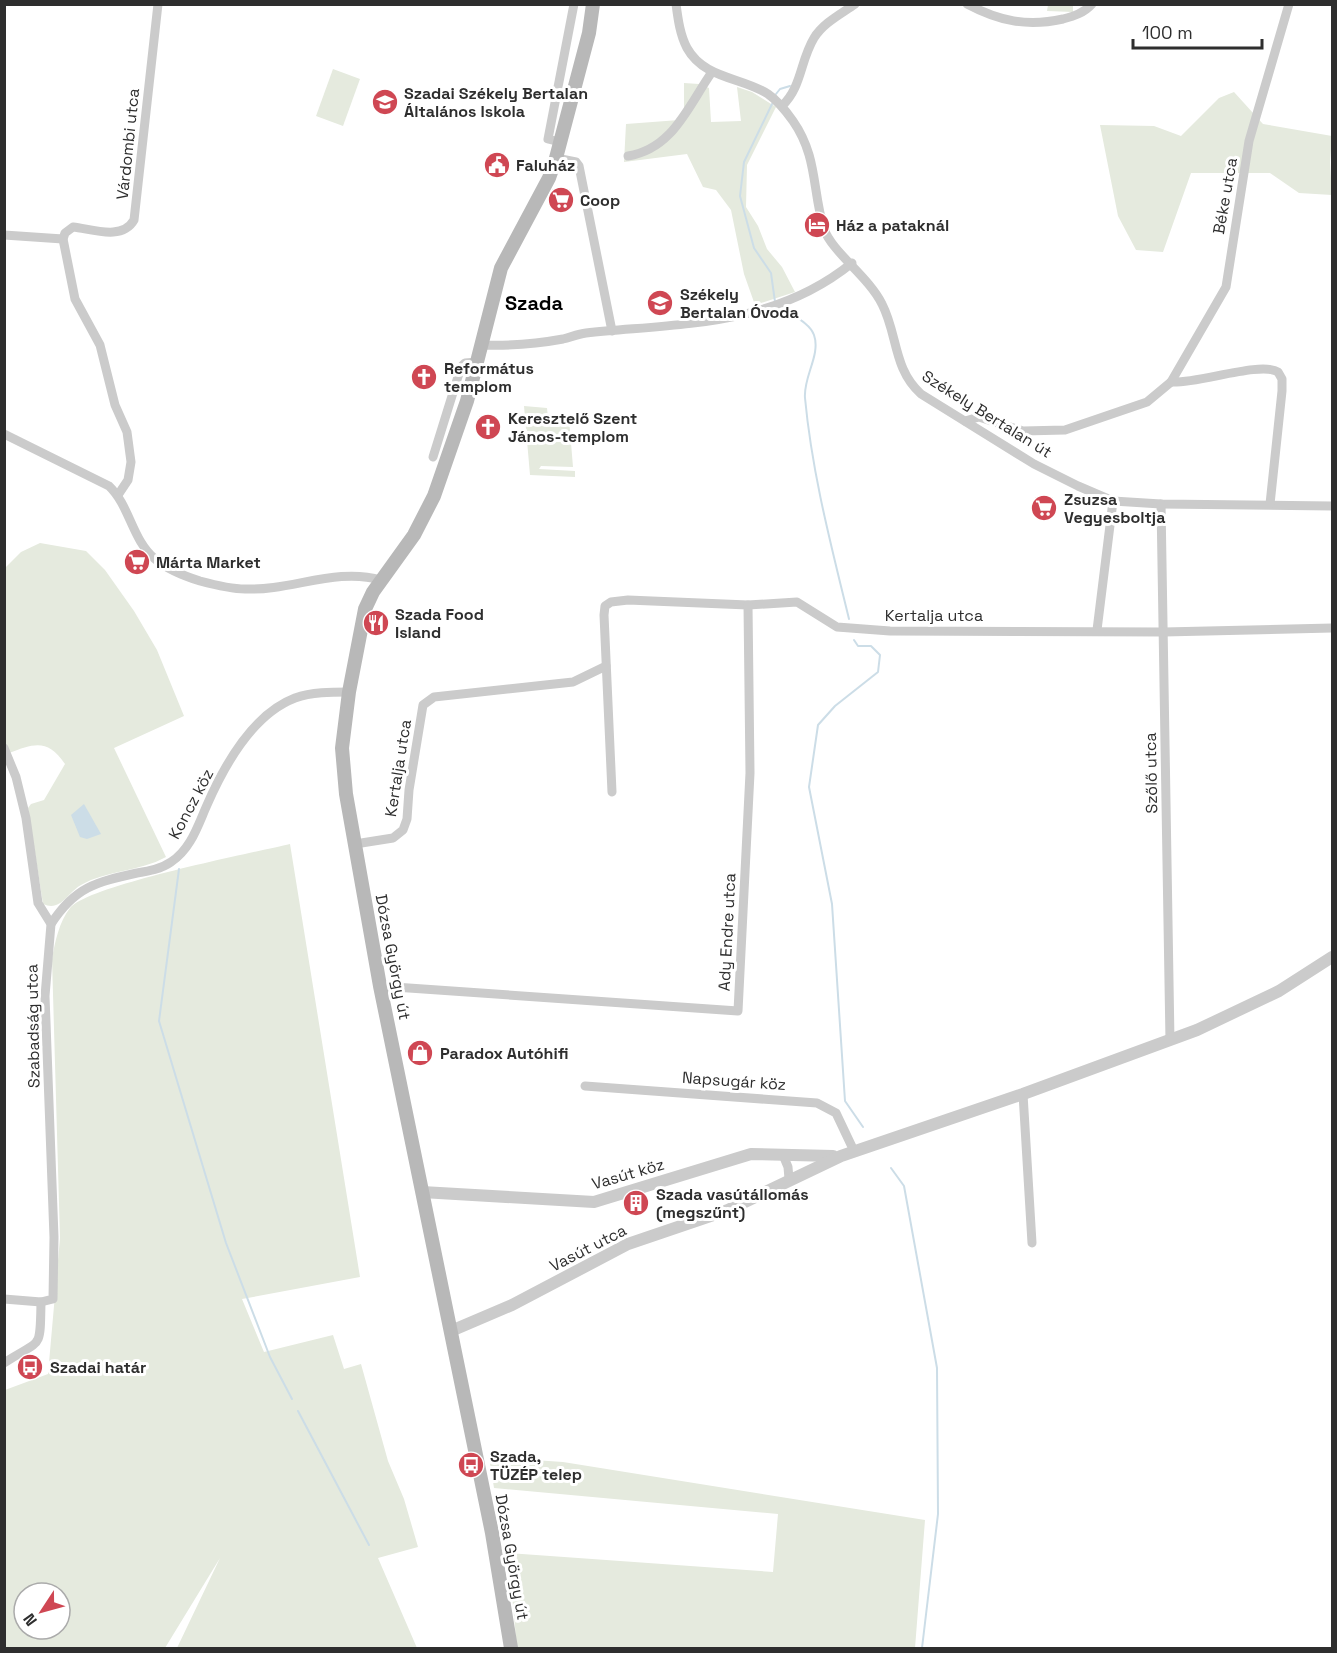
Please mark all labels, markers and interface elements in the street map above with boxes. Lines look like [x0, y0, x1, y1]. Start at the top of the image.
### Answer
scale bar [1133, 12, 1262, 50]
text: 100 m [1142, 21, 1193, 44]
place label: Szadai Székely Bertalan Általános Iskola [404, 83, 588, 122]
street label: Várdombi utca [112, 87, 144, 201]
school or university icon: Szadai Székely Bertalan Általános Iskola [370, 87, 400, 117]
public building icon: Faluház [482, 150, 512, 180]
place label: Faluház [516, 155, 575, 176]
street label: Béke utca [1208, 156, 1242, 236]
supermarket icon: Coop [546, 185, 576, 215]
place label: Coop [580, 190, 620, 211]
hotel icon: Ház a pataknál [802, 210, 832, 240]
place label: Ház a pataknál [836, 215, 949, 236]
place label: Székely Bertalan Óvoda [680, 284, 799, 323]
school or university icon: Székely Bertalan Óvoda [645, 288, 675, 318]
district label: Szada [505, 290, 564, 316]
place label: Református templom [444, 358, 534, 397]
church icon: Református templom [409, 362, 439, 392]
street label: Székely Bertalan út [918, 365, 1056, 463]
place label: Keresztelő Szent János-templom [508, 408, 637, 447]
church icon: Keresztelő Szent János-templom [473, 412, 503, 442]
place label: Zsuzsa Vegyesboltja [1064, 489, 1165, 528]
supermarket icon: Zsuzsa Vegyesboltja [1029, 493, 1059, 523]
supermarket icon: Márta Market [122, 547, 152, 577]
place label: Márta Market [156, 552, 261, 573]
place label: Szada Food Island [395, 604, 484, 643]
street label: Kertalja utca [885, 605, 983, 626]
restaurant icon: Szada Food Island [361, 608, 391, 638]
street label: Kertalja utca [380, 718, 416, 818]
street label: Szőlő utca [1140, 732, 1162, 814]
street label: Koncz köz [164, 765, 218, 843]
street label: Ady Endre utca [713, 872, 741, 992]
street label: Dózsa György út [371, 892, 415, 1022]
street label: Szabadság utca [21, 964, 45, 1088]
shop icon: Paradox Autóhifi [405, 1038, 435, 1068]
place label: Paradox Autóhifi [440, 1043, 569, 1064]
street label: Napsugár köz [681, 1067, 787, 1095]
street label: Vasút köz [589, 1154, 667, 1194]
place label: Szada vasútállomás (megszűnt) [656, 1184, 809, 1223]
building icon: Szada vasútállomás (megszűnt) [621, 1188, 651, 1218]
street label: Vasút utca [546, 1220, 630, 1276]
bus stop icon: Szadai határ [15, 1352, 45, 1382]
place label: Szadai határ [50, 1357, 146, 1378]
place label: Szada, TÜZÉP telep [490, 1446, 582, 1485]
bus stop icon: Szada, TÜZÉP telep [456, 1450, 486, 1480]
street label: Dózsa György út [491, 1492, 533, 1622]
north arrow [12, 1581, 72, 1641]
text: N [19, 1609, 42, 1630]

